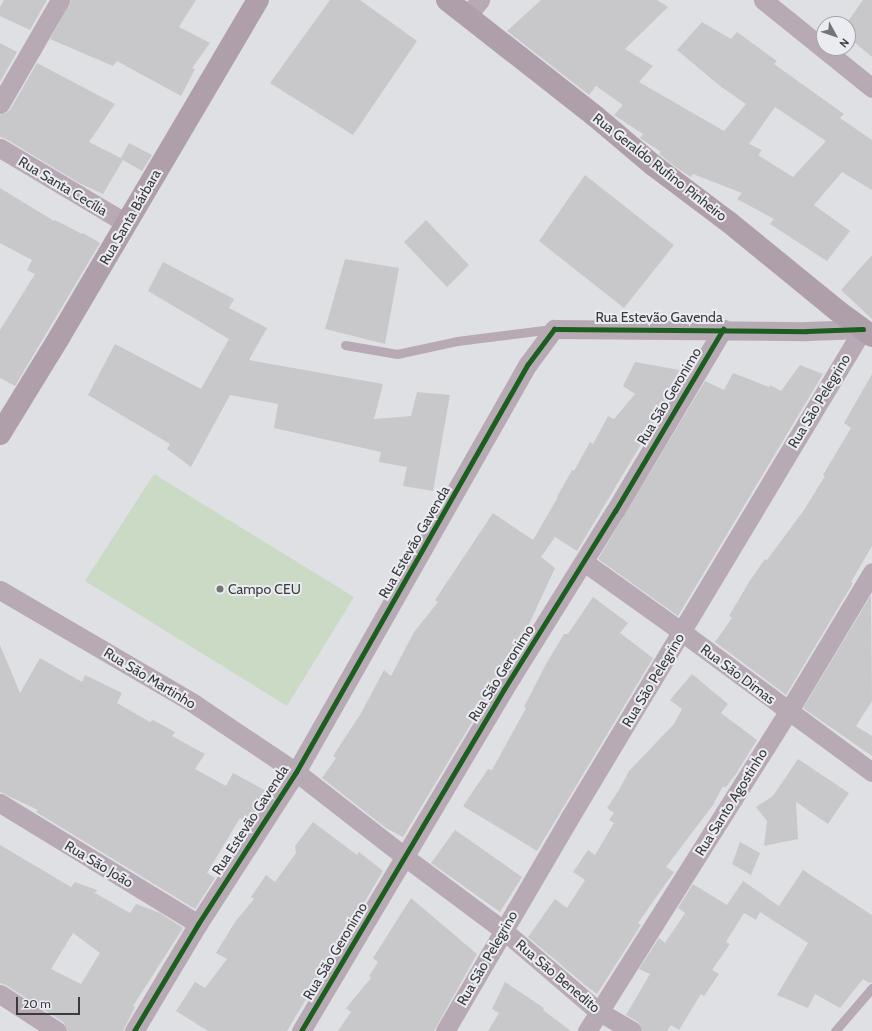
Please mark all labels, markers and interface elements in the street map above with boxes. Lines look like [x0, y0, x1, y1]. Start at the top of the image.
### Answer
north arrow [816, 16, 856, 56]
text: N [837, 36, 852, 51]
street label: Rua Geraldo Rufino Pinheiro [590, 110, 730, 224]
street label: Rua Santa Cecília [16, 153, 110, 219]
street label: Rua Santa Bárbara [96, 166, 164, 268]
street label: Rua Estevão Gavenda [595, 309, 723, 325]
street label: Rua São Geronimo [633, 344, 705, 448]
street label: Rua São Pelegrino [784, 351, 854, 451]
street label: Rua Estevão Gavenda [375, 483, 453, 601]
place label: Campo CEU [228, 581, 301, 597]
marker: Campo CEU [215, 584, 225, 594]
street label: Rua São Geronimo [465, 622, 537, 724]
street label: Rua São Pelegrino [618, 630, 688, 730]
street label: Rua São Dimas [697, 640, 779, 708]
street label: Rua São Martinho [101, 644, 199, 712]
street label: Rua Santo Agostinho [691, 745, 771, 859]
street label: Rua Estevão Gavenda [208, 762, 292, 878]
street label: Rua São João [62, 837, 136, 891]
street label: Rua São Geronimo [299, 899, 371, 1003]
street label: Rua São Pelegrino [453, 908, 521, 1008]
street label: Rua São Benedito [512, 936, 604, 1016]
scale bar [18, 989, 82, 1015]
text: 20 m [23, 996, 51, 1011]

